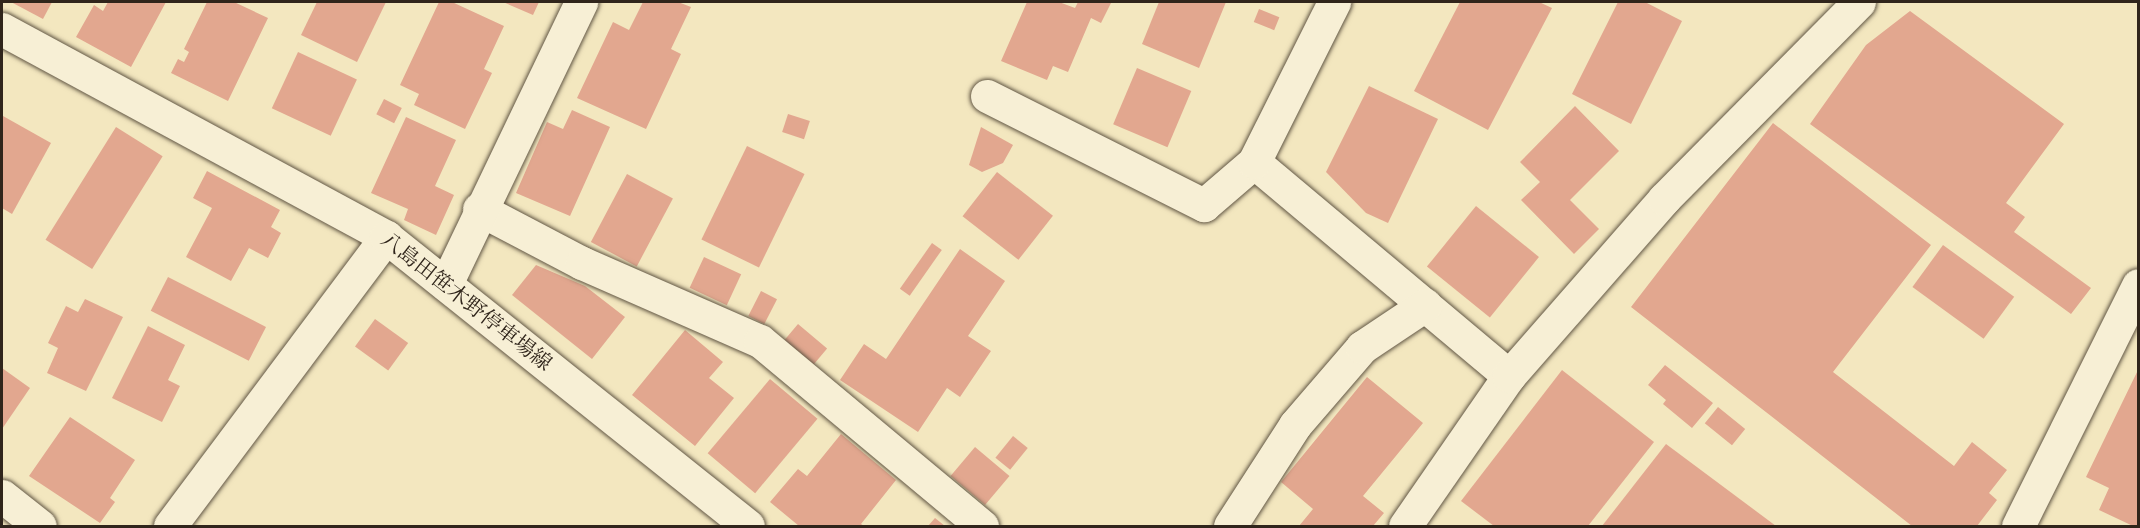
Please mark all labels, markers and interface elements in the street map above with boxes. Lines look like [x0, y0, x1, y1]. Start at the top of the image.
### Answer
street label: 八島田笹木野停車場線 [376, 227, 556, 377]

